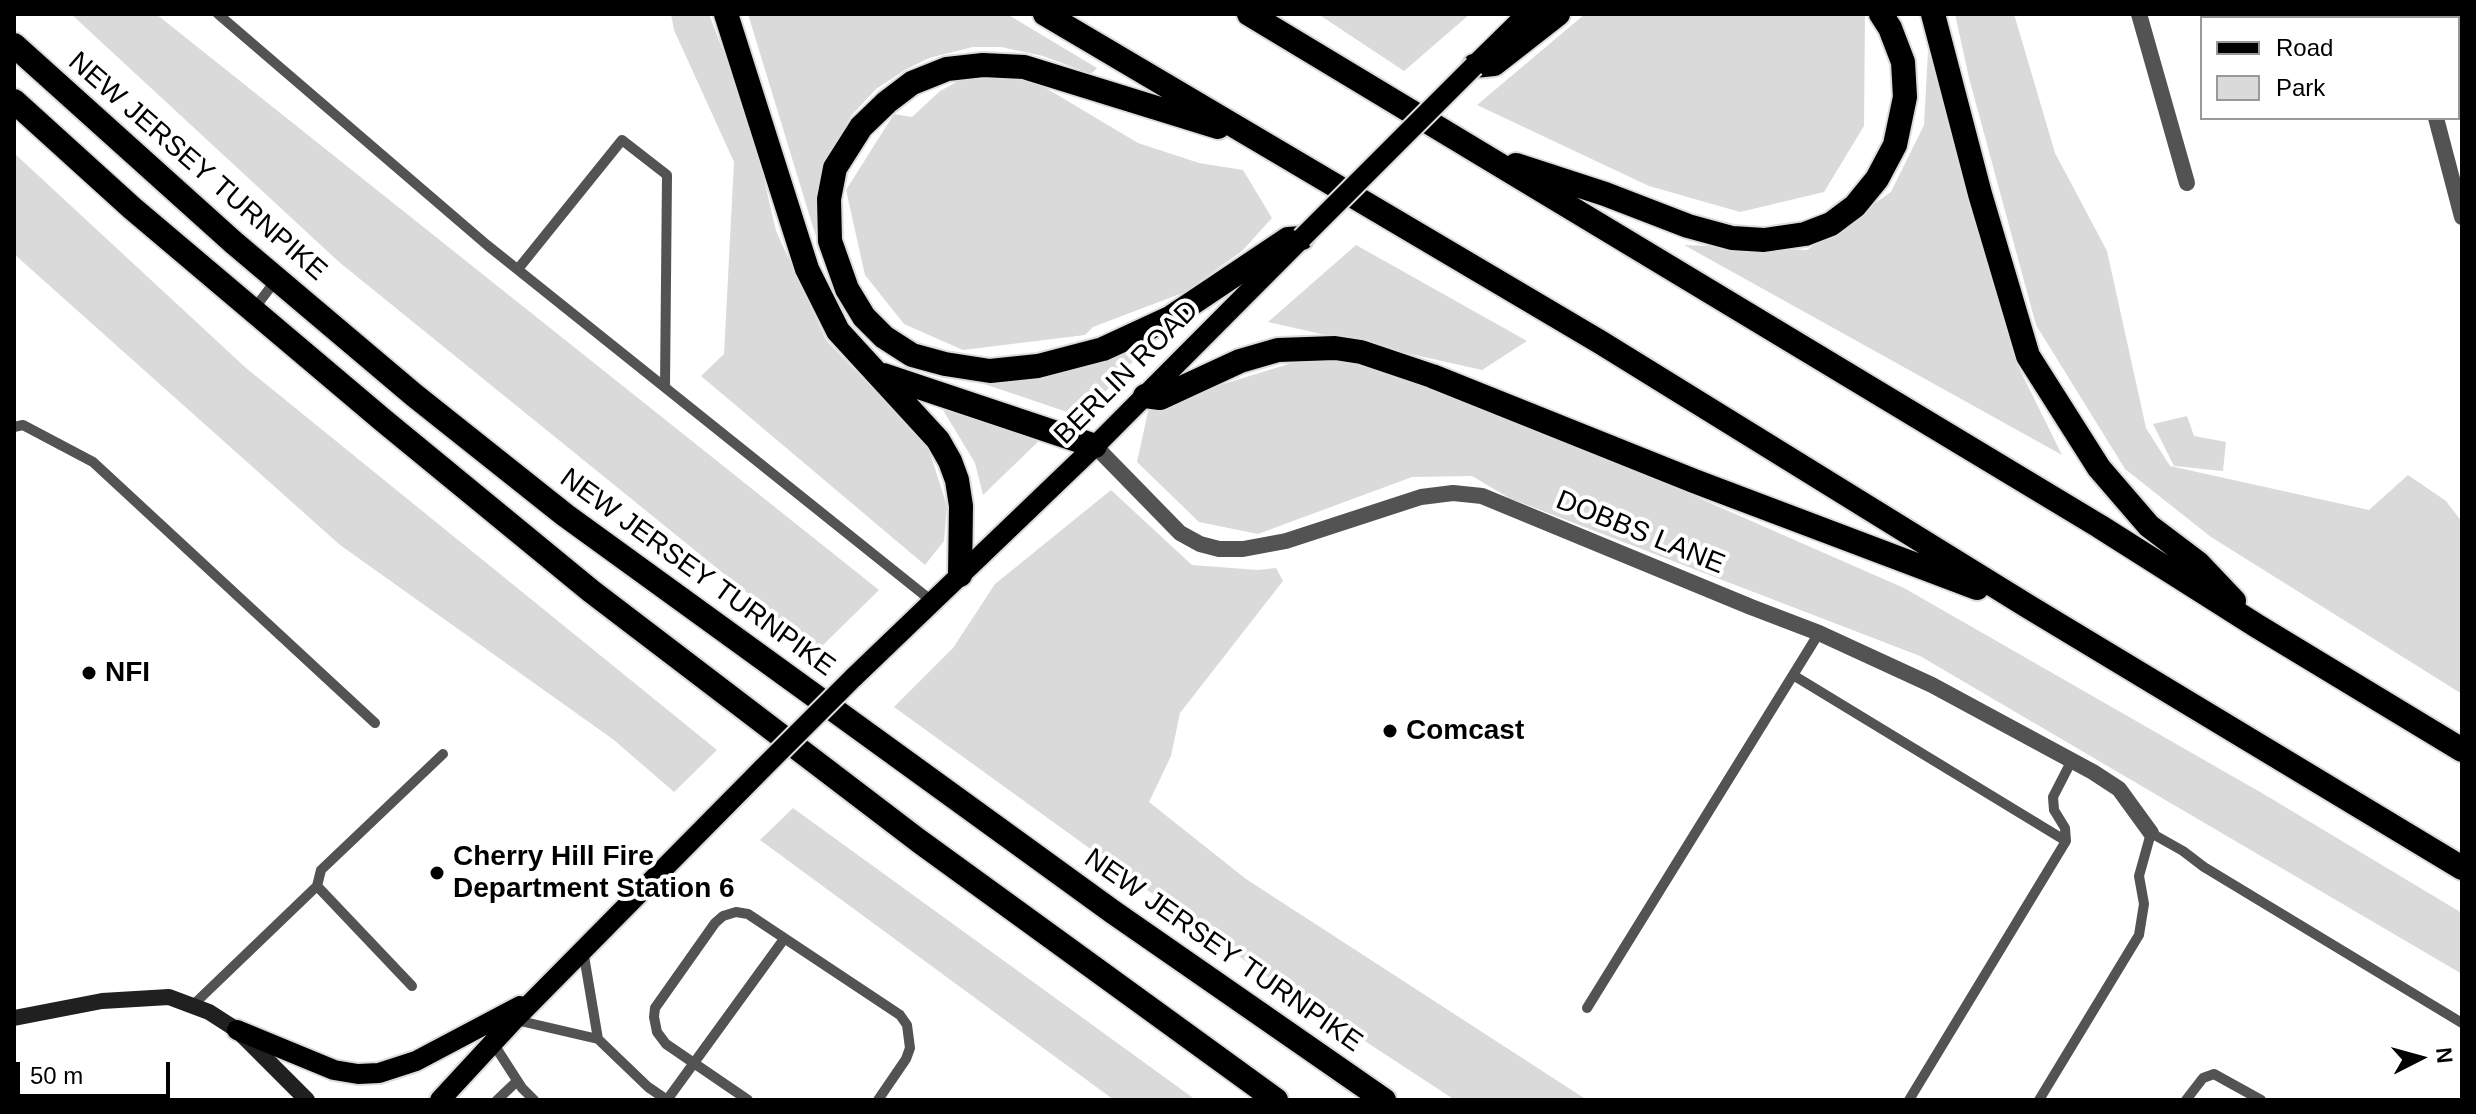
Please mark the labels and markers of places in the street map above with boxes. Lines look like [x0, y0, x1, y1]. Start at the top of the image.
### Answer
place label: NFI [105, 656, 150, 690]
marker: NFI [80, 664, 98, 682]
place label: Comcast [1406, 714, 1524, 748]
marker: Comcast [1381, 722, 1399, 740]
place label: Cherry Hill Fire Department Station 6 [453, 840, 735, 906]
marker: Cherry Hill Fire Department Station 6 [428, 864, 446, 882]

